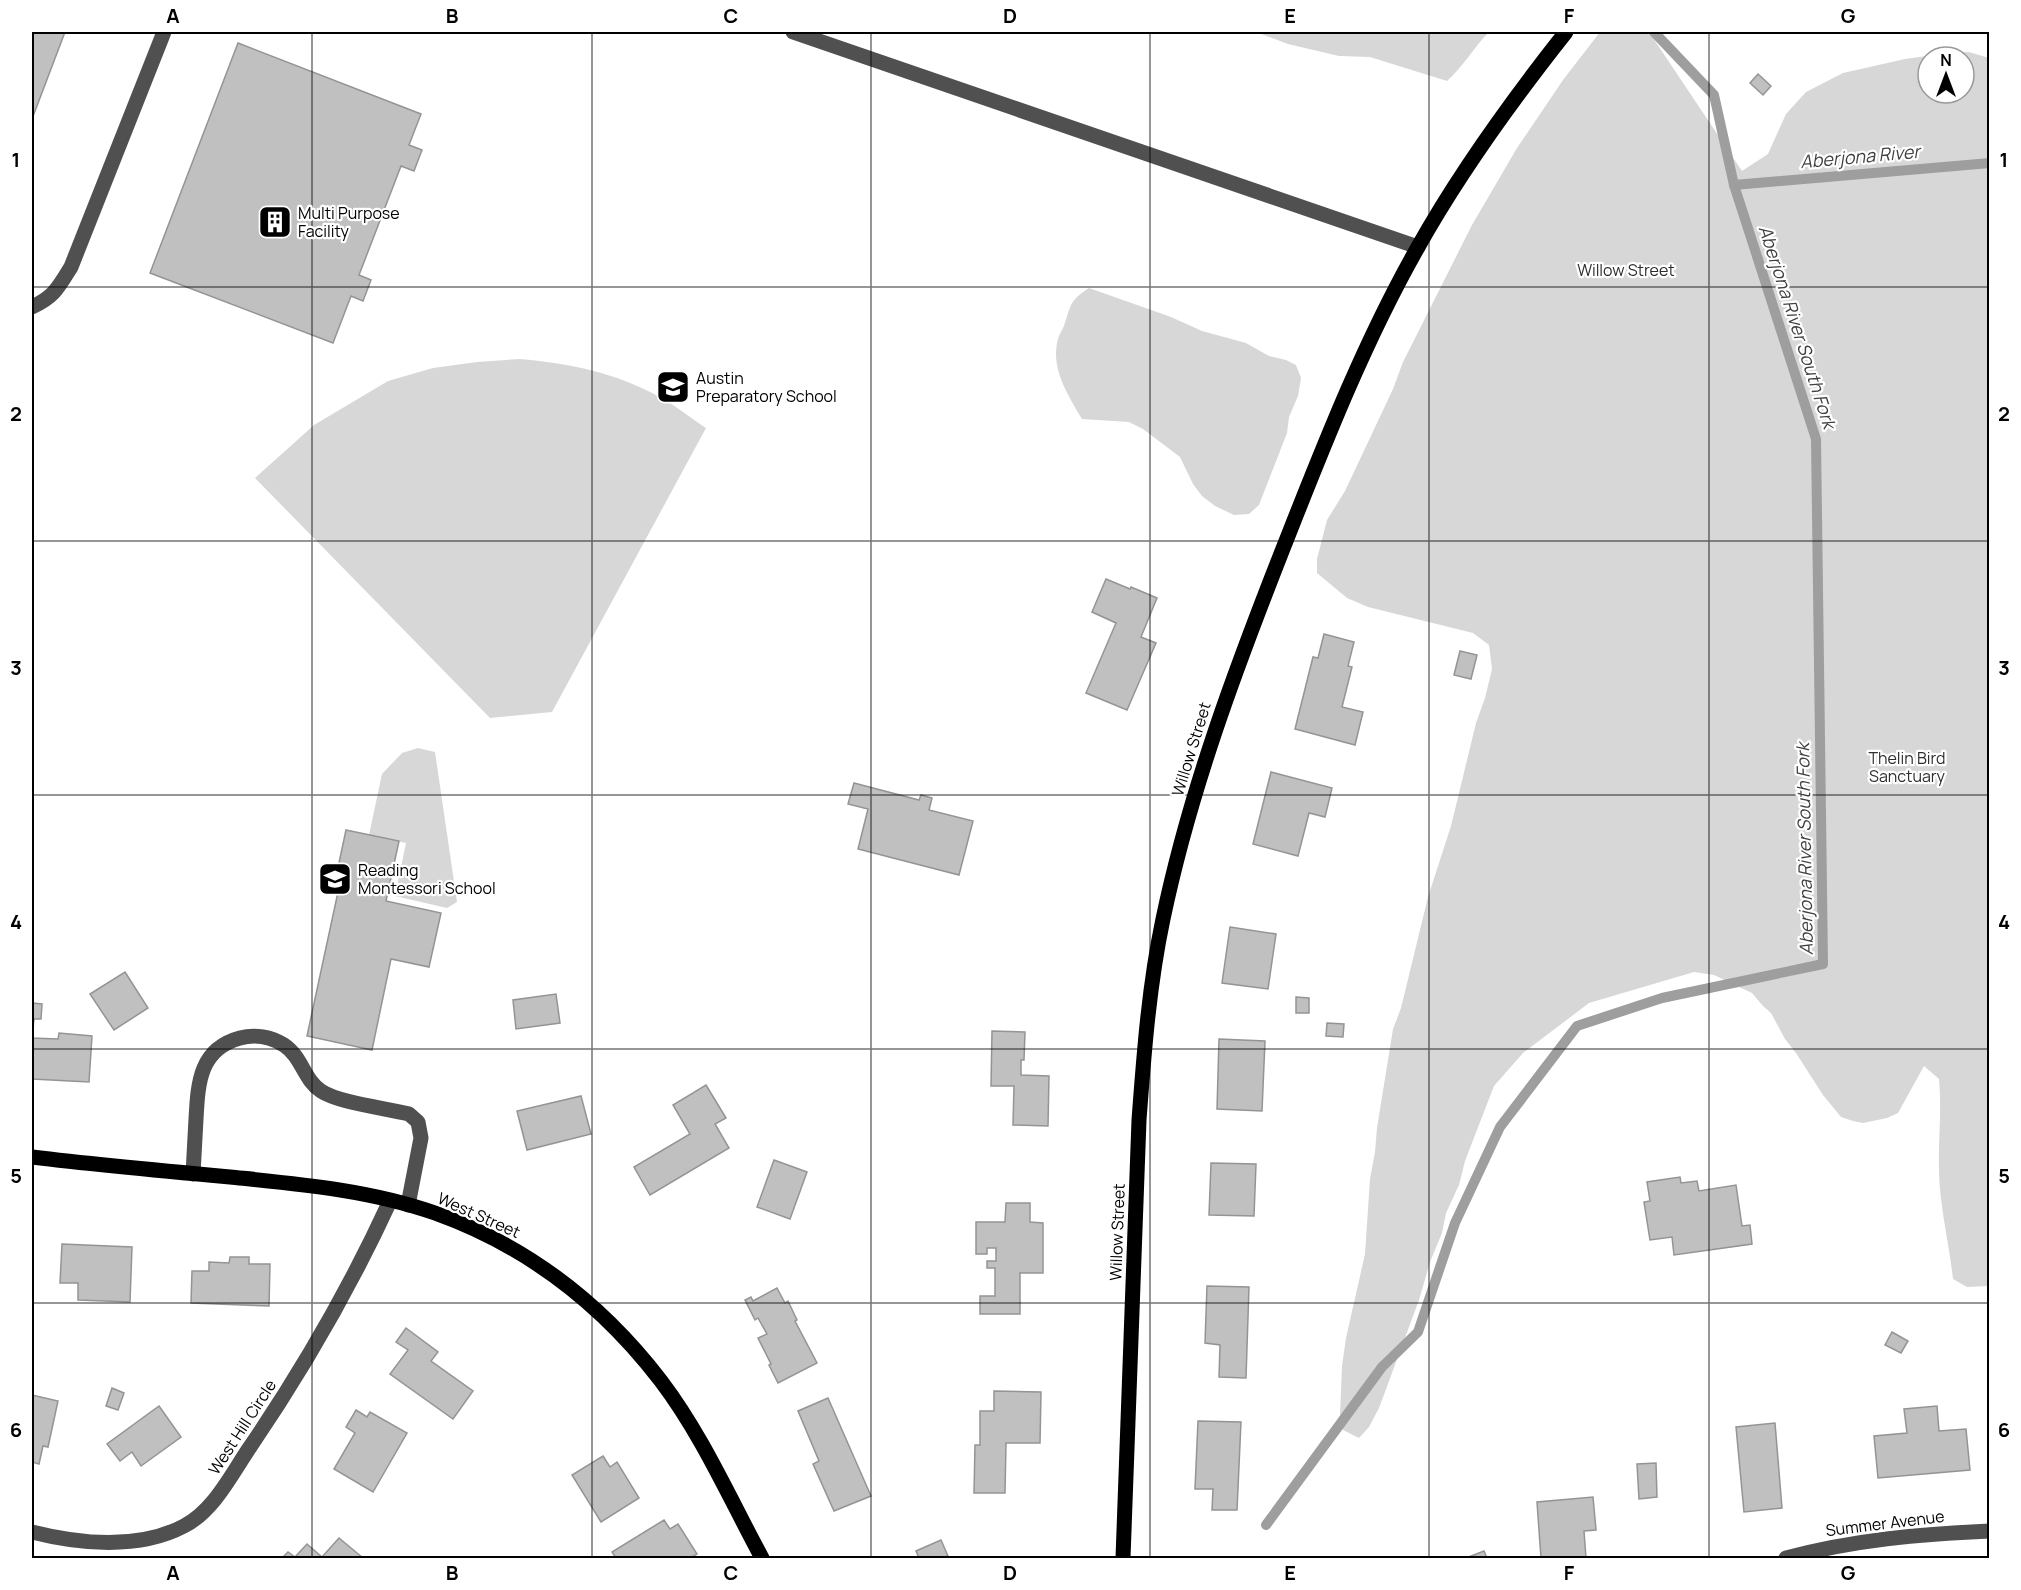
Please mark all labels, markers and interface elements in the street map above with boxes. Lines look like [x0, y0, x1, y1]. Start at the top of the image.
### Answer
text: A [166, 2, 180, 29]
text: B [446, 2, 459, 29]
text: C [724, 2, 738, 29]
text: D [1003, 2, 1017, 29]
text: E [1284, 2, 1296, 29]
text: F [1564, 2, 1575, 29]
text: G [1841, 2, 1856, 29]
north arrow [1916, 45, 1976, 105]
text: N [1940, 49, 1952, 71]
water label: Aberjona River [1799, 139, 1923, 173]
text: 1 [12, 146, 20, 173]
text: 1 [2000, 146, 2008, 173]
place label: Multi Purpose Facility [298, 202, 400, 242]
building icon: Multi Purpose Facility [257, 204, 293, 240]
water label: Aberjona River South Fork [1754, 222, 1843, 434]
park label: Willow Street [1577, 259, 1675, 281]
place label: Austin Preparatory School [696, 367, 837, 407]
school or university icon: Austin Preparatory School [655, 369, 691, 405]
text: 2 [10, 400, 22, 427]
text: 2 [1998, 400, 2010, 427]
text: 3 [10, 654, 22, 681]
text: 3 [1998, 654, 2010, 681]
street label: Willow Street [1166, 699, 1216, 799]
water label: Aberjona River South Fork [1790, 740, 1818, 955]
park label: Thelin Bird Sanctuary [1868, 747, 1946, 787]
place label: Reading Montessori School [358, 859, 496, 899]
school or university icon: Reading Montessori School [317, 861, 353, 897]
text: 4 [10, 908, 22, 935]
text: 4 [1998, 908, 2010, 935]
text: 5 [10, 1162, 22, 1189]
text: 5 [1998, 1162, 2010, 1189]
street label: Willow Street [1104, 1183, 1130, 1281]
street label: West Street [434, 1187, 524, 1243]
street label: West Hill Circle [203, 1375, 281, 1479]
text: 6 [10, 1416, 22, 1443]
text: 6 [1998, 1416, 2010, 1443]
street label: Summer Avenue [1824, 1505, 1946, 1541]
text: A [166, 1559, 180, 1586]
text: B [446, 1559, 459, 1586]
text: C [724, 1559, 738, 1586]
text: D [1003, 1559, 1017, 1586]
text: E [1284, 1559, 1296, 1586]
text: F [1564, 1559, 1575, 1586]
text: G [1841, 1559, 1856, 1586]

